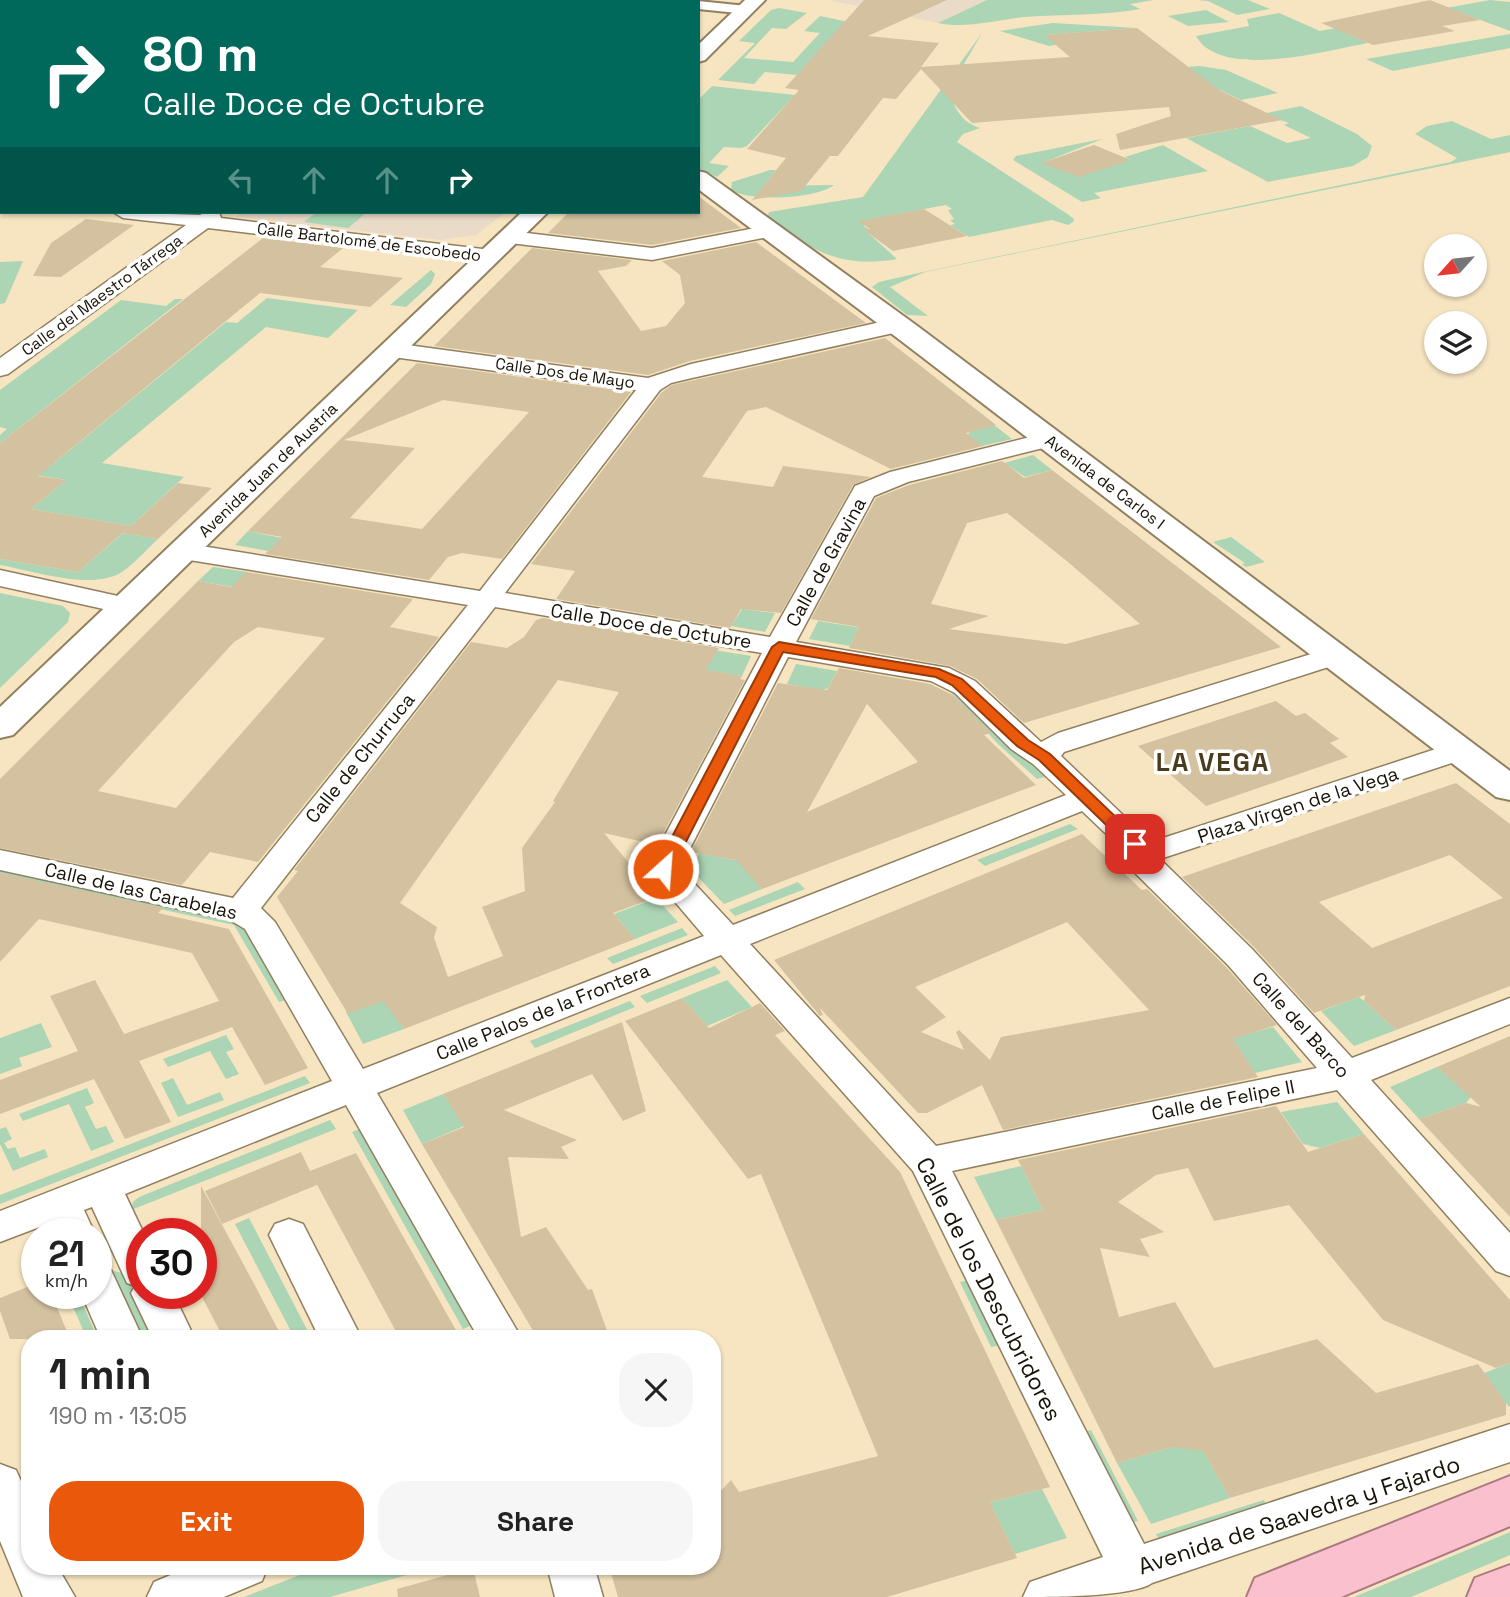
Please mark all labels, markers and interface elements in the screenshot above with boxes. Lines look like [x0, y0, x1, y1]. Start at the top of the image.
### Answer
text: 80 m [143, 23, 258, 85]
icon: right [28, 28, 119, 119]
text: Calle Doce de Octubre [143, 84, 485, 124]
icon: left [222, 161, 260, 199]
icon: ahead [295, 161, 333, 199]
icon: ahead [368, 161, 406, 199]
icon: right [441, 161, 479, 199]
street label: Calle Bartolomé de Escobedo [256, 218, 482, 266]
street label: Calle del Maestro Tárrega [17, 230, 187, 360]
north arrow [1424, 234, 1488, 298]
map controls [1424, 234, 1487, 374]
button: layers [1424, 311, 1487, 374]
street label: Calle Dos de Mayo [494, 353, 636, 393]
street label: Avenida Juan de Austria [194, 398, 342, 542]
street label: Avenida de Carlos I [1041, 430, 1169, 534]
street label: Calle de Gravina [780, 493, 872, 631]
street label: Calle Doce de Octubre [549, 598, 753, 654]
street label: Calle de Churruca [300, 688, 420, 828]
district label: LA VEGA [1156, 745, 1270, 779]
street label: Plaza Virgen de la Vega [1194, 761, 1402, 849]
pin [1105, 814, 1165, 874]
icon: arrive [1116, 825, 1154, 863]
position arrow [626, 832, 700, 906]
street label: Calle de las Carabelas [42, 857, 240, 925]
street label: Calle Palos de la Frontera [432, 958, 654, 1066]
street label: Calle del Barco [1247, 966, 1355, 1084]
street label: Calle de Felipe II [1149, 1074, 1297, 1126]
street label: Calle de los Descubridores [909, 1152, 1069, 1426]
speed limit sign: 30 [126, 1218, 217, 1309]
text: 21 [48, 1232, 85, 1276]
text: km/h [45, 1269, 88, 1292]
text: 1 min [49, 1348, 152, 1401]
button: close [619, 1353, 693, 1427]
text: 190 m · 13:05 [49, 1401, 187, 1431]
street label: Avenida de Saavedra y Fajardo [1134, 1449, 1464, 1581]
button: Exit [49, 1481, 364, 1561]
button: Share [378, 1481, 693, 1561]

